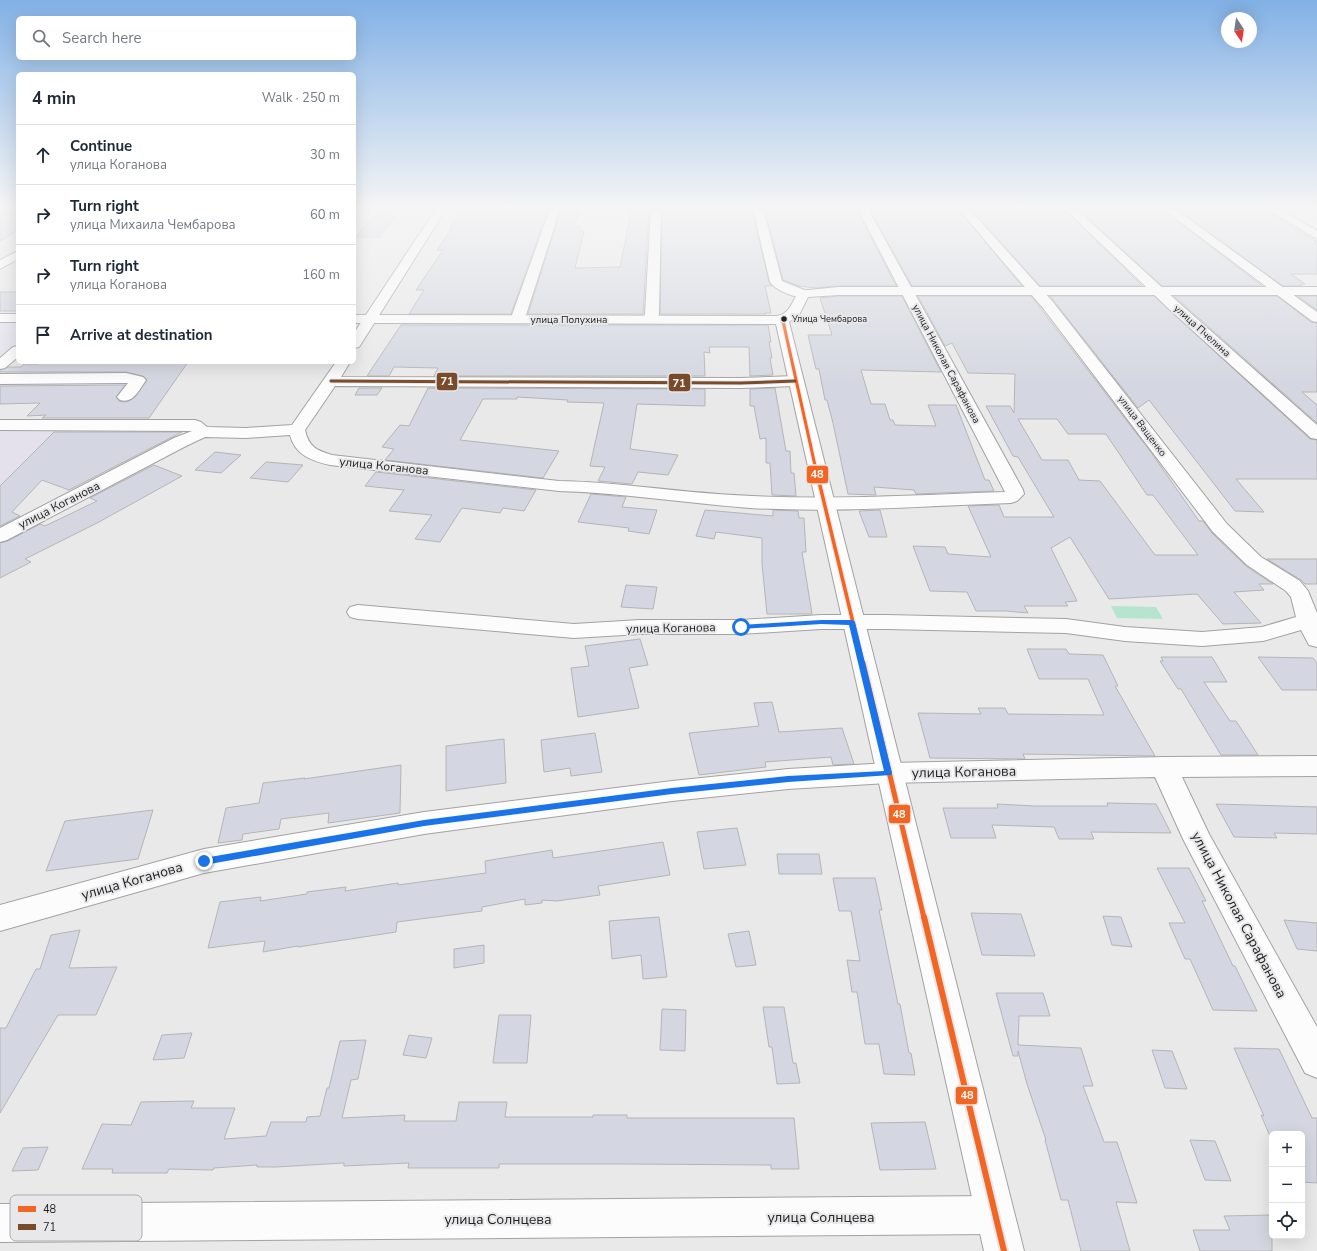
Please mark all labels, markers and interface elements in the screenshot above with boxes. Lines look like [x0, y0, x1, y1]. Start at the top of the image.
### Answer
north arrow [1221, 12, 1257, 48]
search box [16, 16, 356, 60]
icon: search [30, 27, 52, 49]
text: Search here [62, 28, 142, 48]
text: 4 min [32, 87, 76, 110]
text: Walk · 250 m [262, 89, 340, 107]
text: Continue [70, 136, 132, 156]
icon: ahead [32, 144, 54, 166]
text: 30 m [310, 146, 340, 164]
text: улица Коганова [70, 156, 167, 174]
text: Turn right [70, 196, 139, 216]
icon: right [32, 204, 54, 226]
text: 60 m [310, 206, 340, 224]
text: улица Михаила Чембарова [70, 216, 236, 234]
text: Turn right [70, 256, 139, 276]
icon: right [32, 264, 54, 286]
text: 160 m [302, 266, 340, 284]
text: улица Коганова [70, 276, 167, 294]
street label: улица Николая Сарафанова [909, 302, 983, 426]
street label: улица Пчелина [1171, 302, 1233, 360]
street label: улица Полухина [531, 313, 607, 327]
place label: Улица Чембарова [791, 313, 867, 325]
marker: Улица Чембарова [779, 314, 789, 324]
icon: arrive [32, 324, 54, 346]
text: Arrive at destination [70, 325, 213, 345]
line badge: 71 [436, 372, 458, 391]
line badge: 71 [668, 373, 691, 392]
text: 71 [440, 374, 454, 389]
text: 71 [672, 376, 686, 391]
street label: улица Ващенко [1114, 393, 1170, 460]
street label: улица Коганова [339, 453, 429, 479]
line badge: 48 [806, 465, 829, 484]
text: 48 [810, 467, 824, 482]
street label: улица Коганова [15, 478, 103, 532]
route start [732, 618, 750, 636]
street label: улица Коганова [626, 619, 716, 637]
street label: улица Коганова [912, 762, 1016, 782]
line badge: 48 [888, 804, 911, 824]
text: 48 [892, 807, 906, 822]
street label: улица Николая Сарафанова [1187, 828, 1291, 1002]
route end [195, 852, 213, 870]
street label: улица Коганова [79, 857, 185, 905]
line badge: 48 [955, 1086, 978, 1105]
text: 48 [960, 1088, 974, 1103]
map controls [1269, 1131, 1305, 1239]
button: + [1269, 1131, 1305, 1167]
button: − [1269, 1167, 1305, 1203]
legend [10, 1195, 142, 1241]
text: 48 [43, 1202, 57, 1217]
button: locate [1269, 1203, 1305, 1239]
street label: улица Солнцева [767, 1208, 875, 1227]
street label: улица Солнцева [444, 1210, 552, 1229]
text: 71 [43, 1220, 56, 1235]

